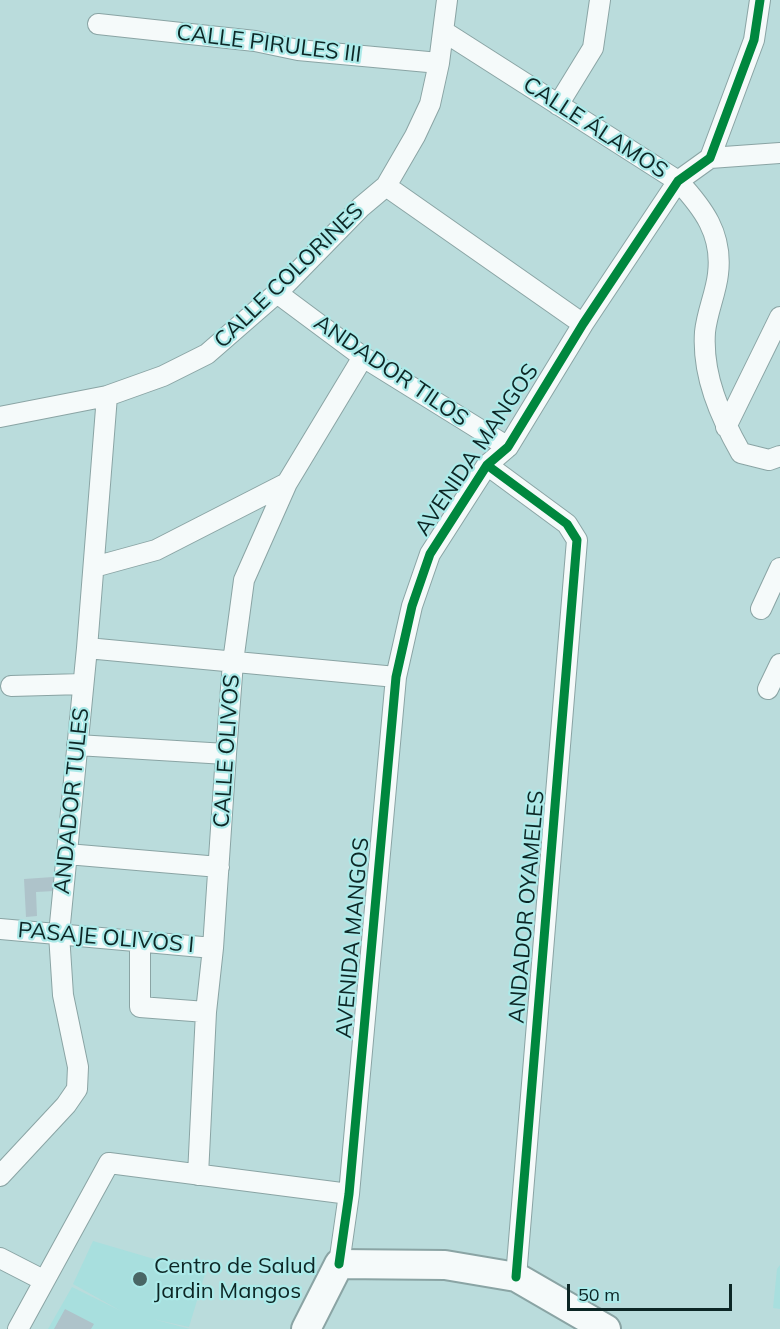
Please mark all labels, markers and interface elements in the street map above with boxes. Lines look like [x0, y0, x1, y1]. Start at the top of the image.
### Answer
street label: CALLE PIRULES III [175, 20, 363, 68]
street label: CALLE ÁLAMOS [518, 71, 672, 185]
street label: CALLE COLORINES [209, 198, 369, 354]
street label: ANDADOR TILOS [309, 310, 473, 432]
street label: AVENIDA MANGOS [410, 359, 544, 541]
street label: CALLE OLIVOS [208, 673, 246, 829]
street label: ANDADOR TULES [49, 707, 95, 895]
street label: ANDADOR OYAMELES [504, 789, 550, 1025]
street label: AVENIDA MANGOS [331, 836, 375, 1040]
street label: PASAJE OLIVOS I [17, 917, 195, 959]
place label: Centro de Salud Jardin Mangos [154, 1253, 316, 1304]
marker: Centro de Salud Jardin Mangos [131, 1270, 149, 1288]
scale bar [570, 1272, 735, 1310]
text: 50 m [578, 1283, 620, 1306]

